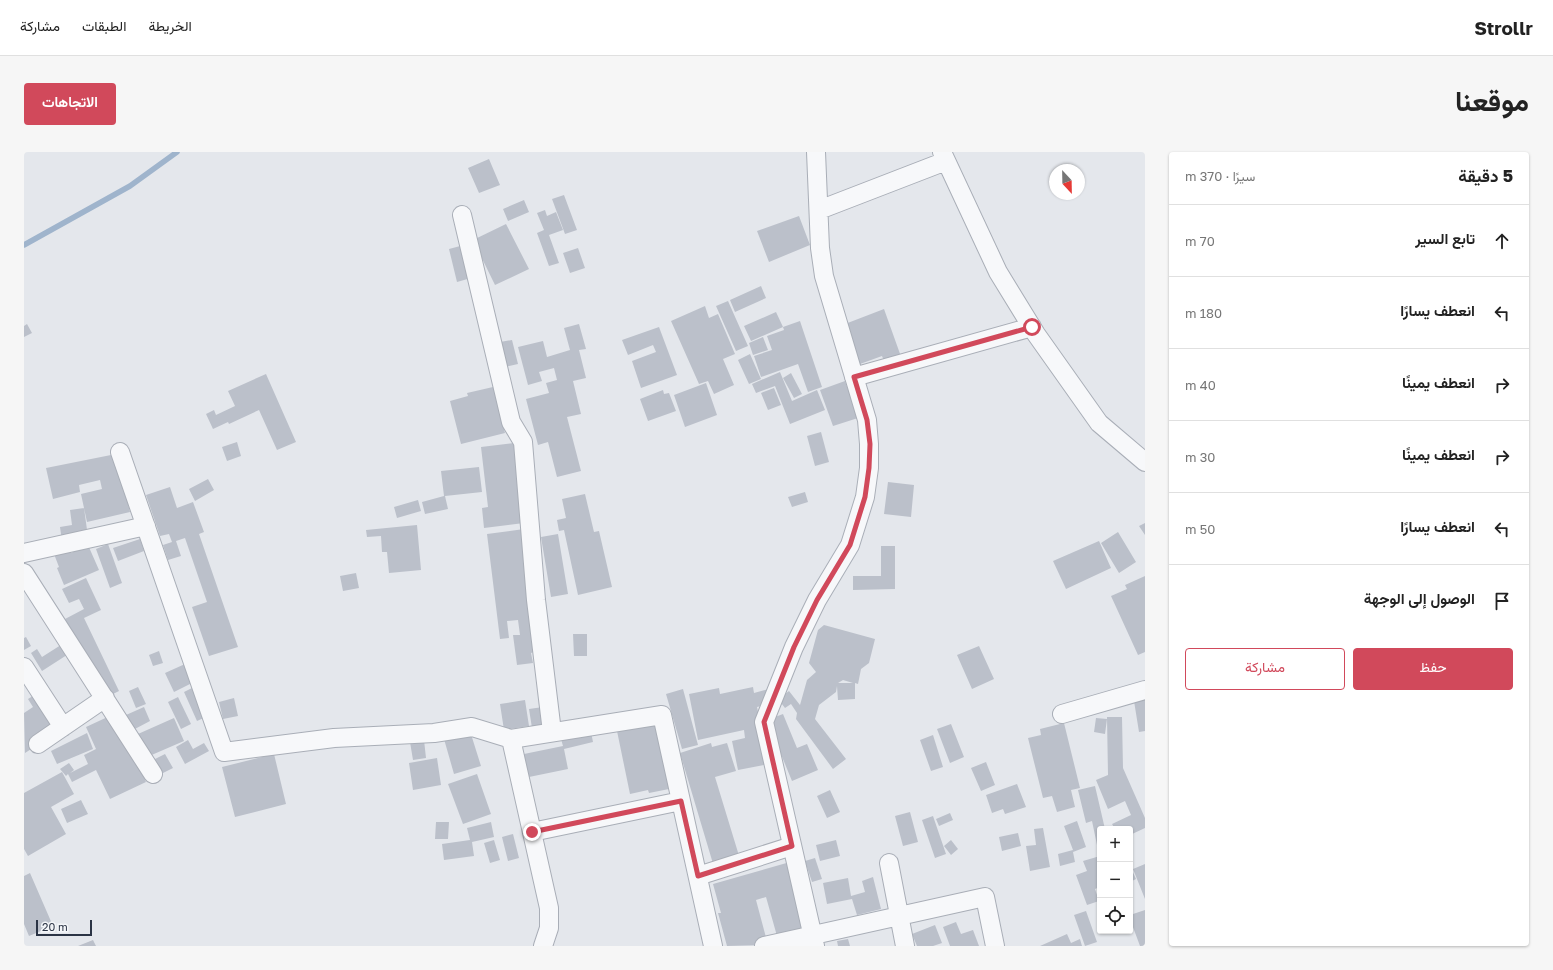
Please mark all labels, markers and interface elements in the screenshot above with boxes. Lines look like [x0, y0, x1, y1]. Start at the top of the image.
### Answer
text: Strollr [1474, 16, 1533, 39]
text: مشاركة [20, 17, 60, 34]
text: الطبقات [82, 17, 126, 34]
text: الخريطة [148, 17, 192, 34]
button: الاتجاهات [24, 83, 116, 125]
text: موقعنا [1455, 84, 1529, 117]
north arrow [1049, 164, 1085, 200]
text: 5 دقيقة [1458, 165, 1513, 186]
text: سيرًا · 370 m [1185, 168, 1255, 184]
text: تابع السير [1415, 229, 1475, 247]
icon: ahead [1491, 230, 1513, 252]
text: 70 m [1185, 233, 1215, 249]
text: انعطف يسارًا [1400, 301, 1475, 319]
icon: left [1491, 302, 1513, 324]
text: 180 m [1185, 305, 1222, 321]
route start [1023, 318, 1041, 336]
text: انعطف يمينًا [1402, 373, 1475, 391]
icon: right [1491, 374, 1513, 396]
text: 40 m [1185, 377, 1216, 393]
text: انعطف يمينًا [1402, 445, 1475, 463]
icon: right [1491, 446, 1513, 468]
text: 30 m [1185, 449, 1215, 465]
text: انعطف يسارًا [1400, 517, 1475, 535]
icon: left [1491, 518, 1513, 540]
text: 50 m [1185, 521, 1215, 537]
text: الوصول إلى الوجهة [1364, 589, 1475, 607]
icon: arrive [1491, 590, 1513, 612]
button: مشاركة [1185, 648, 1345, 690]
button: حفظ [1353, 648, 1513, 690]
route end [523, 823, 541, 841]
map controls [1097, 826, 1133, 934]
button: + [1097, 826, 1133, 862]
button: − [1097, 862, 1133, 898]
button: locate [1097, 898, 1133, 934]
scale bar [36, 918, 92, 937]
text: 20 m [42, 920, 68, 933]

